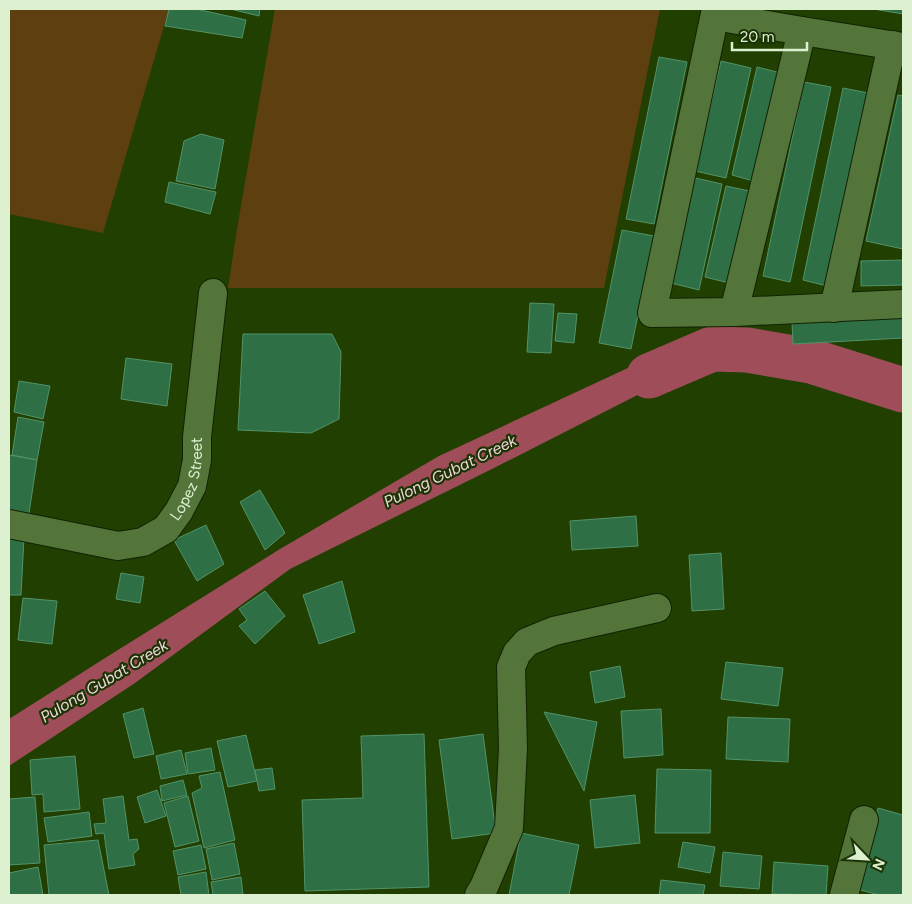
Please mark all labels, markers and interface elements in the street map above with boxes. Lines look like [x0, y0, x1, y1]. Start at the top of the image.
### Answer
scale bar [732, 20, 807, 52]
text: 20 m [740, 28, 774, 46]
water label: Pulong Gubat Creek [380, 430, 521, 511]
street label: Lopez Street [166, 437, 206, 524]
water label: Pulong Gubat Creek [37, 635, 172, 727]
north arrow [842, 834, 892, 884]
text: N [868, 856, 888, 873]

